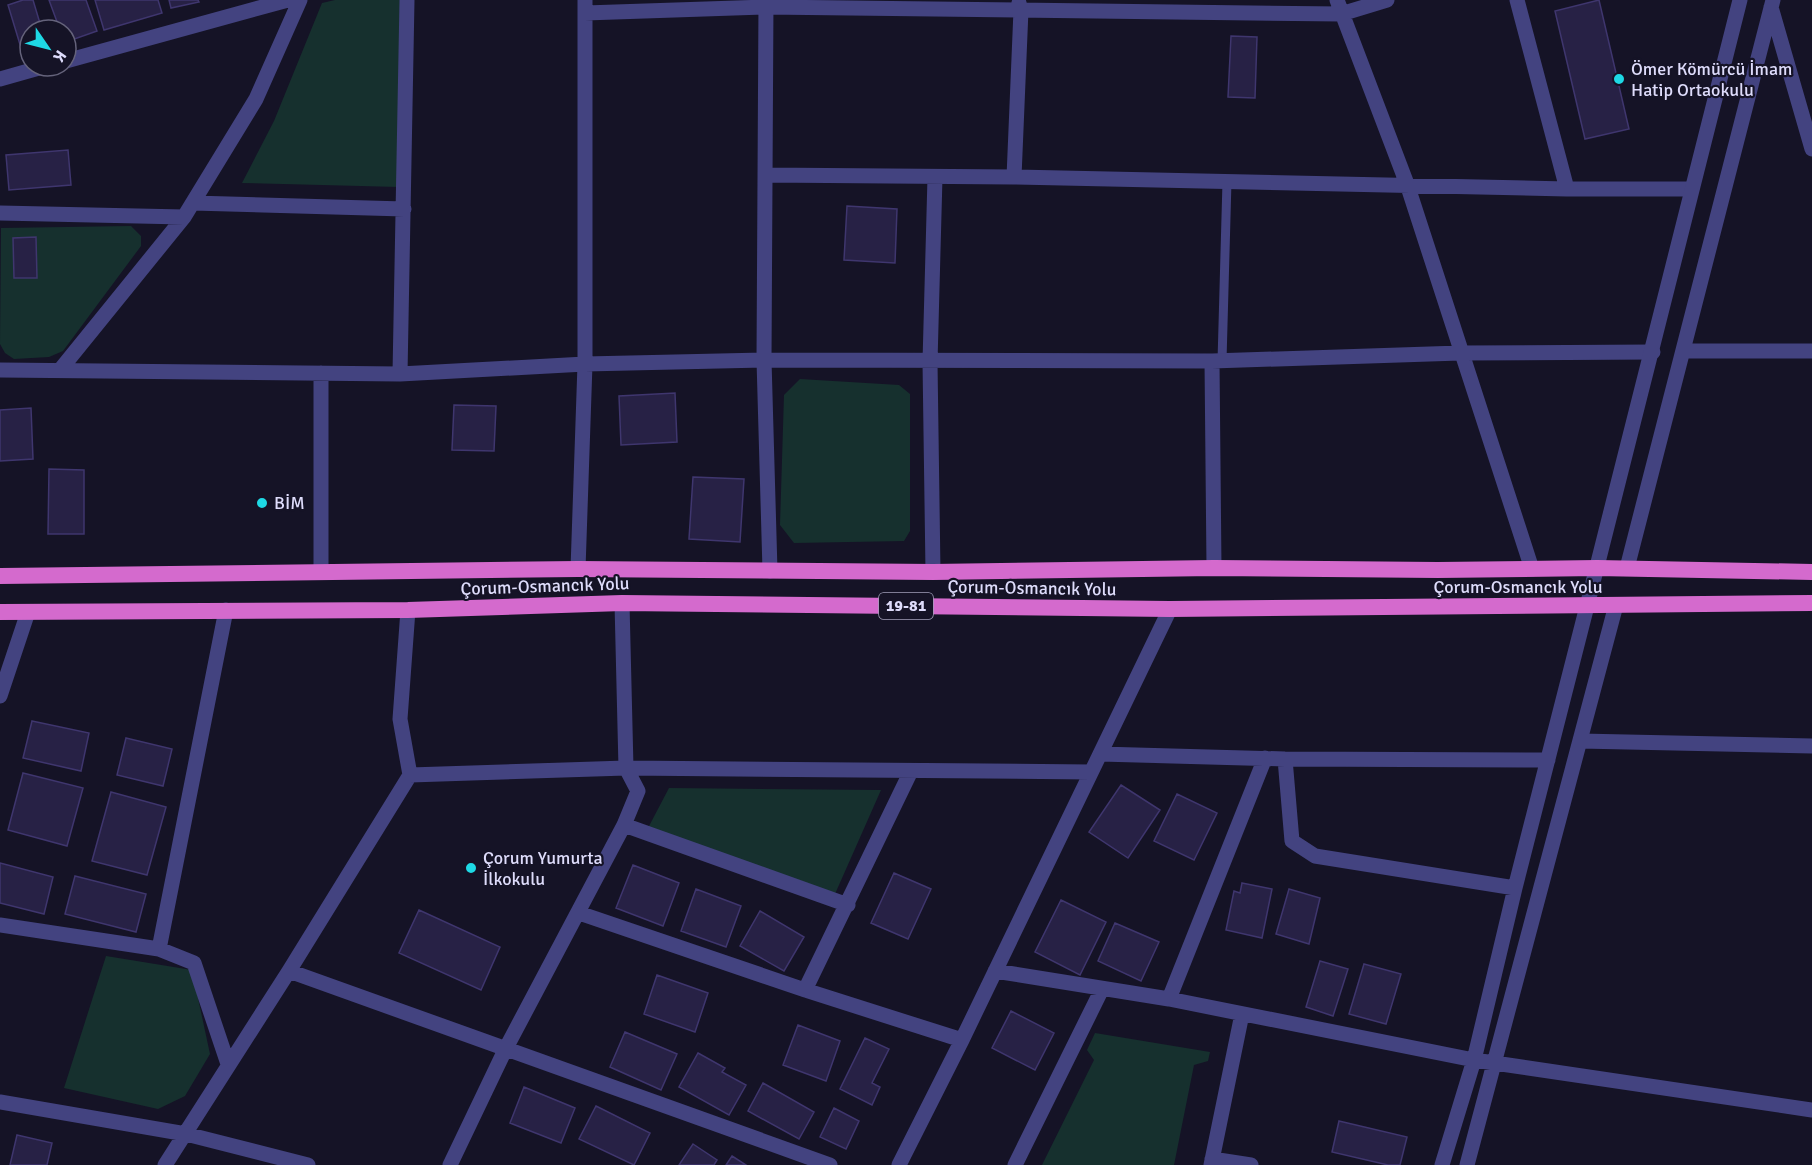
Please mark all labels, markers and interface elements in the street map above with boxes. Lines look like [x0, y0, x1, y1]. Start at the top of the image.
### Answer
north arrow [18, 18, 78, 78]
text: K [48, 46, 71, 66]
place label: Ömer Kömürcü İmam Hatip Ortaokulu [1631, 58, 1792, 101]
marker: Ömer Kömürcü İmam Hatip Ortaokulu [1612, 72, 1626, 86]
place label: BİM [274, 492, 305, 514]
marker: BİM [255, 496, 269, 510]
street label: Çorum-Osmancık Yolu [460, 572, 630, 600]
street label: Çorum-Osmancık Yolu [947, 576, 1117, 600]
street label: Çorum-Osmancık Yolu [1433, 576, 1603, 598]
road number: 19-81 [879, 593, 933, 619]
place label: Çorum Yumurta İlkokulu [483, 847, 603, 890]
marker: Çorum Yumurta İlkokulu [464, 861, 478, 875]

